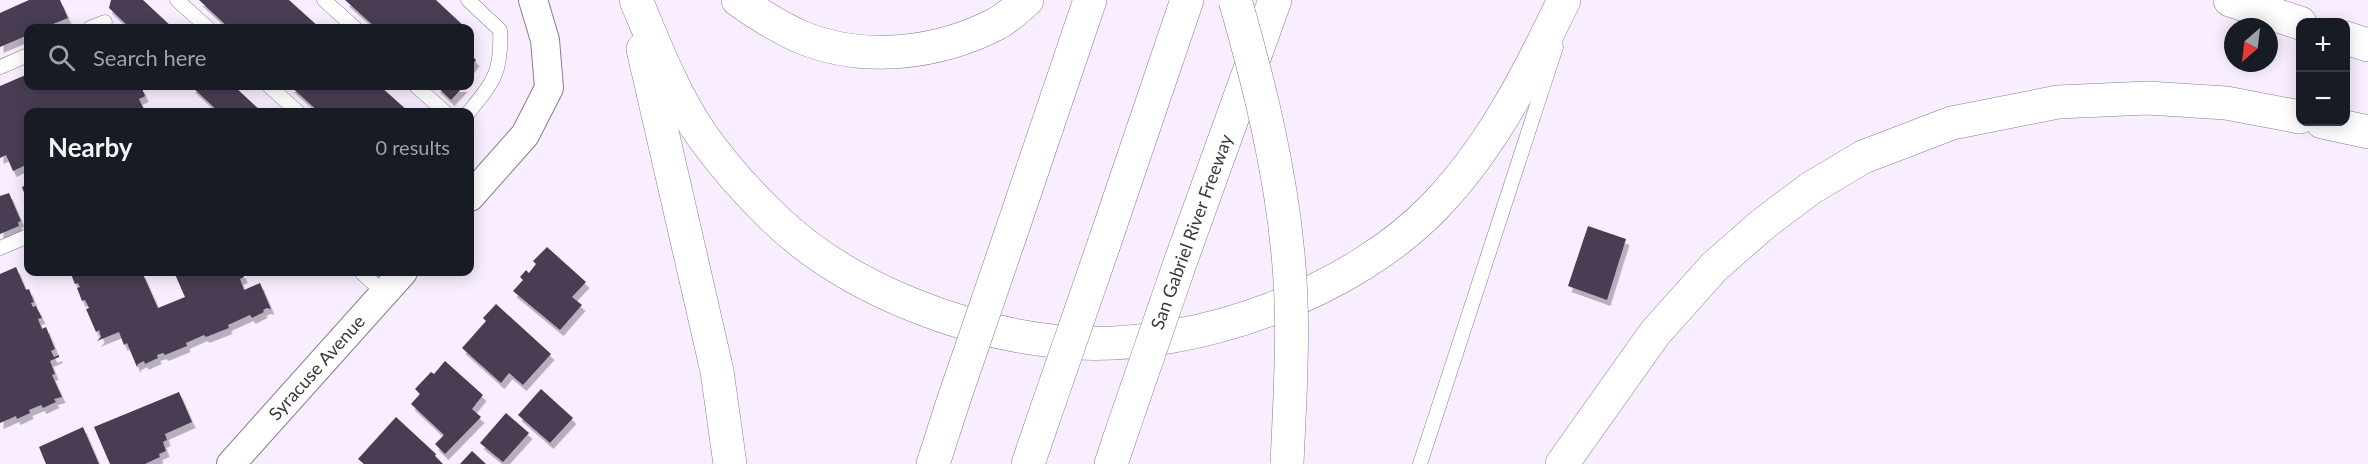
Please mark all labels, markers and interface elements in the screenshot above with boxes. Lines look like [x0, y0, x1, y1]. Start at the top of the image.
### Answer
north arrow [2224, 18, 2278, 72]
map controls [2296, 18, 2350, 126]
button: + [2296, 18, 2350, 72]
search box [24, 24, 474, 90]
icon: search [45, 41, 78, 74]
text: Search here [93, 44, 206, 71]
button: − [2296, 72, 2350, 126]
street label: San Gabriel River Freeway [1146, 130, 1237, 332]
text: Nearby [48, 131, 133, 163]
text: 0 results [375, 135, 450, 159]
street label: Syracuse Avenue [264, 310, 369, 424]

